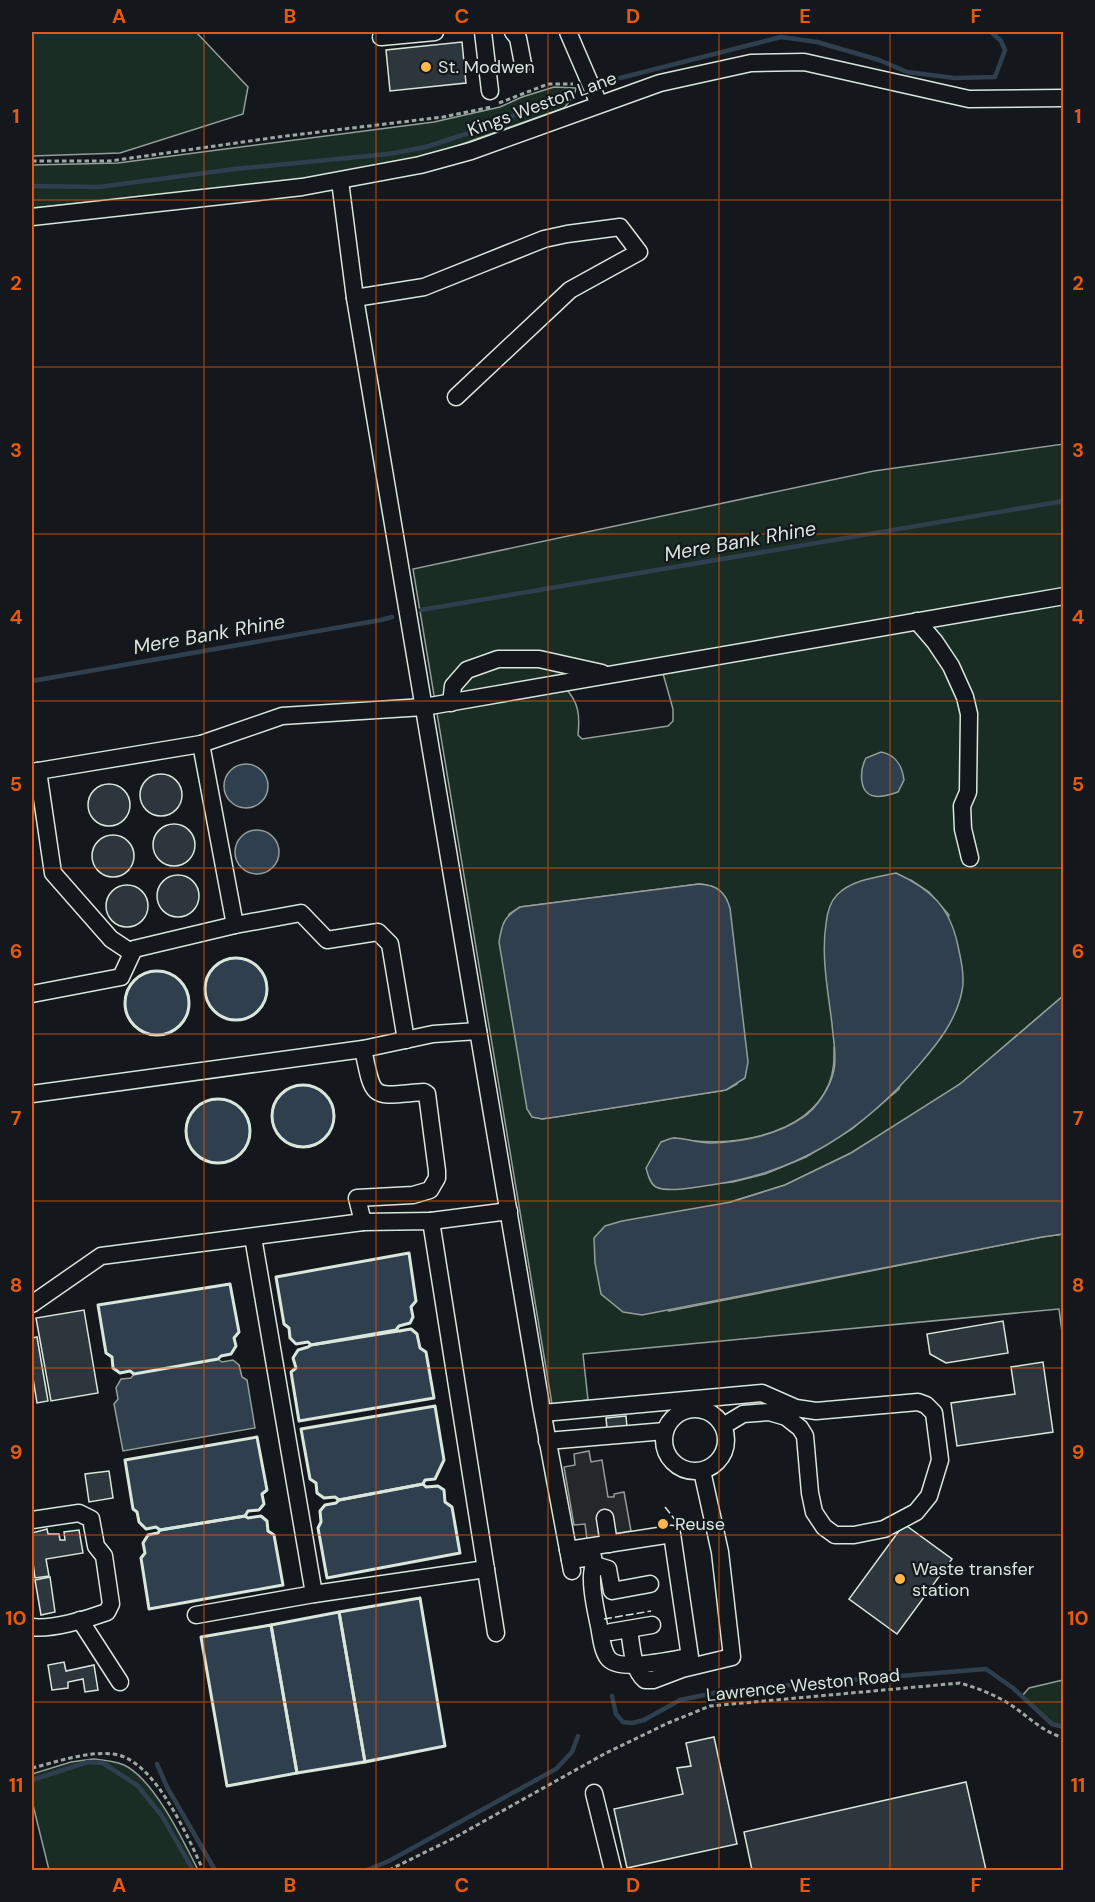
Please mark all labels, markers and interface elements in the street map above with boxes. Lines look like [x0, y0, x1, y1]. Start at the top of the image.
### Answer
text: A [112, 3, 126, 29]
text: B [284, 3, 296, 29]
text: C [455, 3, 469, 29]
text: D [626, 3, 640, 29]
text: E [799, 3, 811, 29]
text: F [970, 3, 982, 29]
place label: St. Modwen [438, 55, 535, 79]
marker: St. Modwen [419, 60, 433, 74]
street label: Kings Weston Lane [464, 66, 620, 142]
text: 1 [12, 103, 20, 129]
text: 1 [1074, 103, 1082, 129]
text: 2 [10, 270, 22, 296]
text: 2 [1072, 270, 1084, 296]
text: 3 [10, 437, 22, 463]
text: 3 [1072, 437, 1084, 463]
water label: Mere Bank Rhine [662, 515, 818, 567]
text: 4 [10, 604, 23, 630]
text: 4 [1072, 604, 1085, 630]
water label: Mere Bank Rhine [131, 608, 287, 660]
text: 5 [10, 771, 22, 797]
text: 5 [1072, 771, 1084, 797]
text: 6 [10, 938, 22, 964]
text: 6 [1072, 938, 1084, 964]
text: 7 [11, 1105, 22, 1131]
text: 7 [1073, 1105, 1084, 1131]
text: 8 [10, 1272, 22, 1298]
text: 8 [1072, 1272, 1084, 1298]
text: 9 [10, 1439, 22, 1465]
text: 9 [1072, 1439, 1084, 1465]
place label: Reuse [675, 1512, 725, 1536]
marker: Reuse [656, 1517, 670, 1531]
place label: Waste transfer station [912, 1557, 1035, 1602]
marker: Waste transfer station [893, 1572, 907, 1586]
text: 10 [5, 1605, 27, 1631]
text: 10 [1067, 1605, 1089, 1631]
street label: Lawrence Weston Road [705, 1663, 901, 1707]
text: 11 [9, 1772, 23, 1798]
text: 11 [1071, 1772, 1085, 1798]
text: A [112, 1872, 126, 1898]
text: B [284, 1872, 296, 1898]
text: C [455, 1872, 469, 1898]
text: D [626, 1872, 640, 1898]
text: E [799, 1872, 811, 1898]
text: F [970, 1872, 982, 1898]

